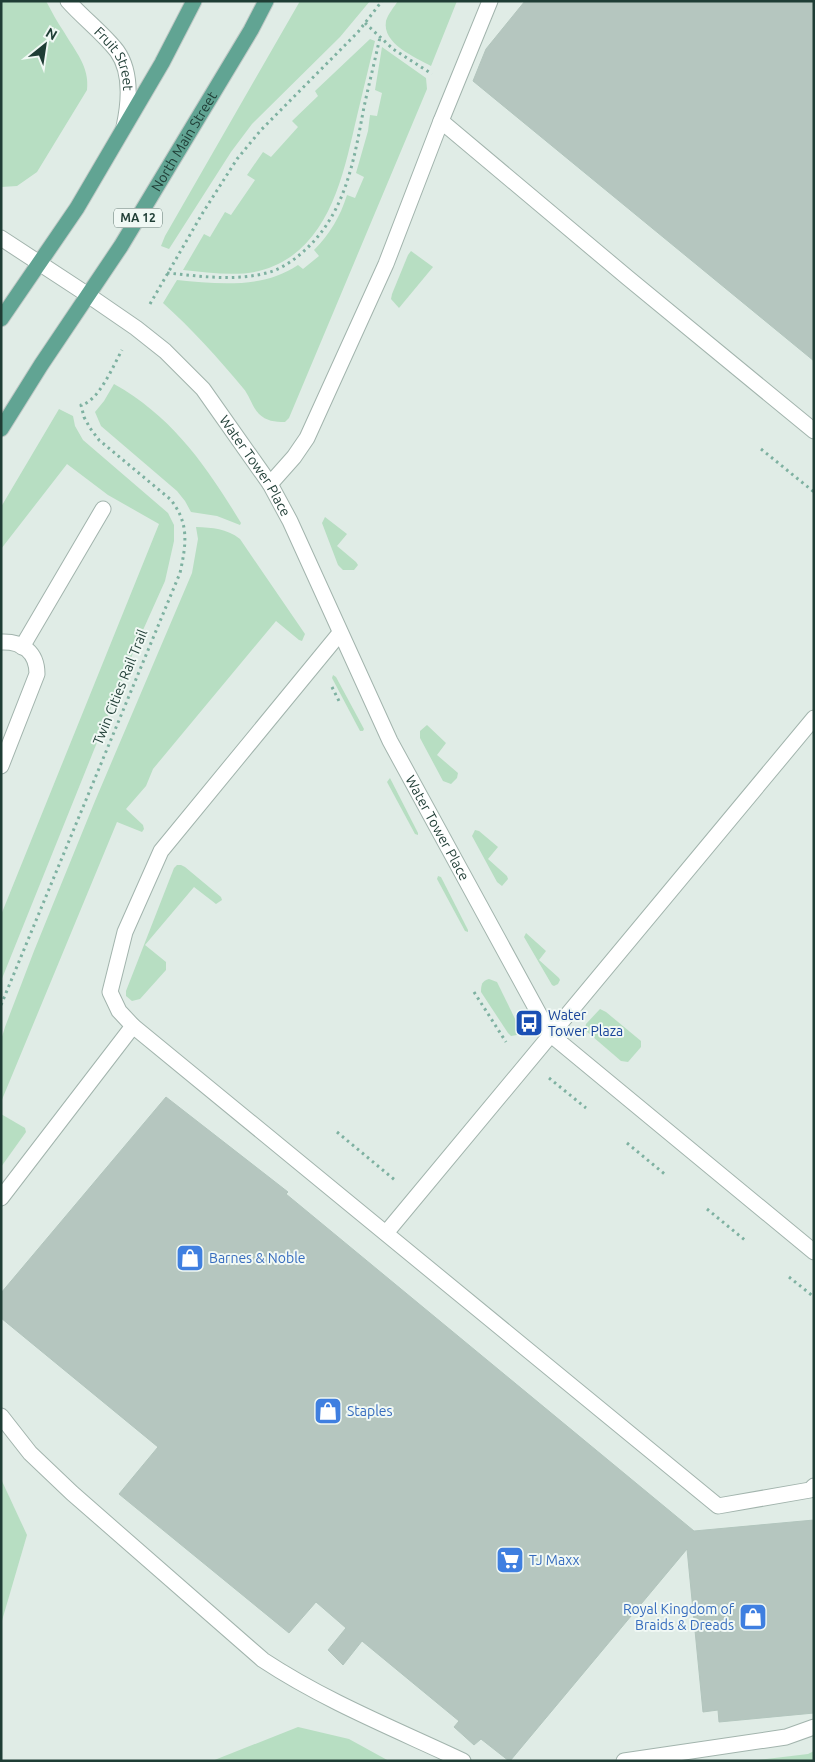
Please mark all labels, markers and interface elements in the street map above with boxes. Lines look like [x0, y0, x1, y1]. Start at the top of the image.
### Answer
north arrow [20, 20, 70, 70]
street label: Fruit Street [91, 23, 136, 92]
text: N [43, 24, 60, 43]
street label: North Main Street [148, 88, 220, 194]
road number: MA 12 [114, 208, 162, 228]
street label: Water Tower Place [216, 412, 294, 519]
street label: Twin Cities Rail Trail [90, 627, 151, 747]
street label: Water Tower Place [402, 772, 473, 883]
place label: Water Tower Plaza [548, 1007, 623, 1039]
bus stop icon: Water Tower Plaza [514, 1008, 544, 1038]
shop icon: Barnes & Noble [175, 1243, 205, 1273]
place label: Barnes & Noble [209, 1250, 306, 1266]
shop icon: Staples [313, 1396, 343, 1426]
place label: Staples [347, 1403, 393, 1419]
supermarket icon: TJ Maxx [495, 1545, 525, 1575]
place label: TJ Maxx [529, 1552, 580, 1568]
place label: Royal Kingdom of Braids & Dreads [623, 1601, 735, 1633]
shop icon: Royal Kingdom of Braids & Dreads [738, 1602, 768, 1632]

